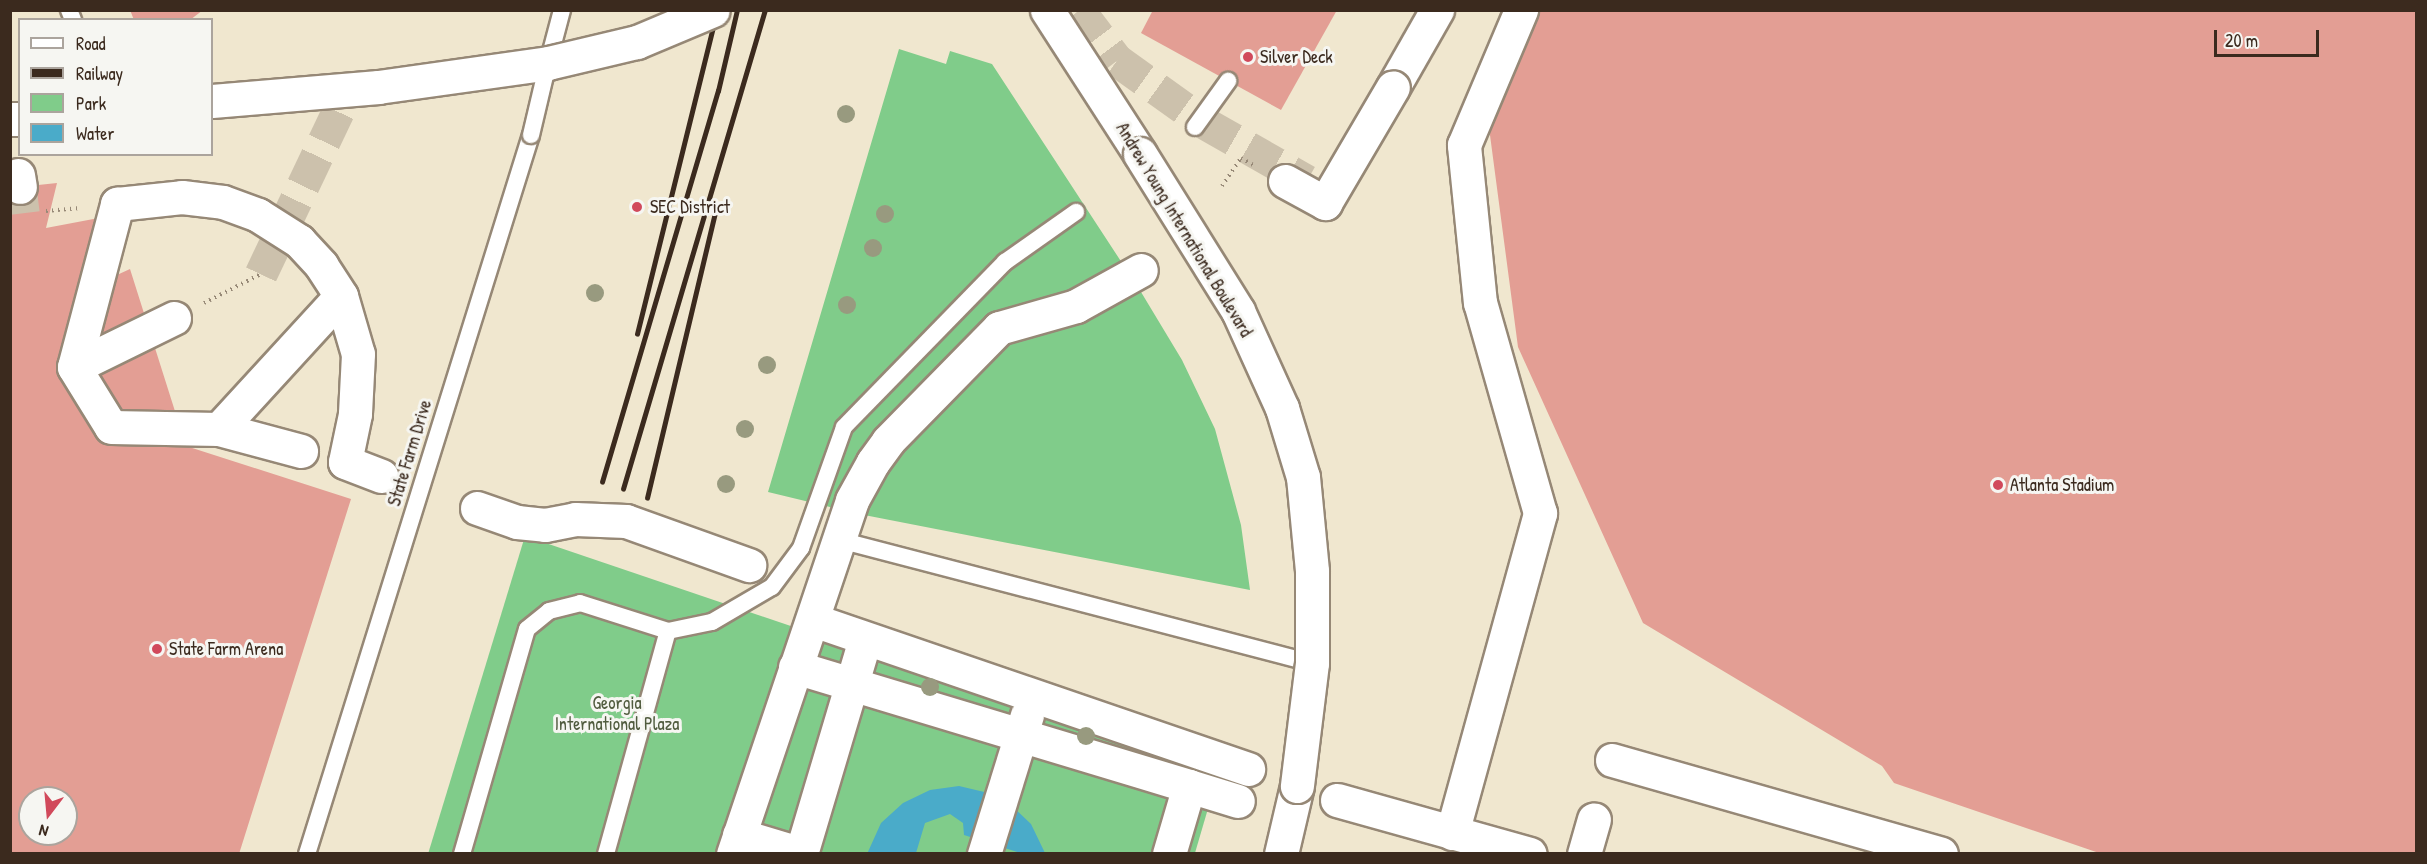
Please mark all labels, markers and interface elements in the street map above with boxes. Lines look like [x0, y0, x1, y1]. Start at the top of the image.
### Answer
legend [18, 18, 213, 156]
scale bar [2217, 18, 2322, 56]
text: 20 m [2225, 28, 2258, 53]
text: Road [76, 31, 106, 56]
place label: Silver Deck [1260, 46, 1333, 68]
marker: Silver Deck [1241, 50, 1255, 64]
text: Railway [76, 61, 123, 86]
text: Park [76, 91, 106, 116]
street label: Andrew Young International Boulevard [1111, 119, 1257, 341]
text: Water [76, 121, 114, 146]
place label: SEC District [650, 196, 730, 218]
marker: SEC District [628, 198, 646, 216]
street label: State Farm Drive [384, 397, 436, 509]
place label: Atlanta Stadium [2010, 474, 2114, 496]
marker: Atlanta Stadium [1991, 478, 2005, 492]
place label: State Farm Arena [169, 638, 283, 660]
marker: State Farm Arena [150, 642, 164, 656]
park label: Georgia International Plaza [555, 693, 679, 736]
north arrow [18, 786, 78, 846]
text: N [36, 820, 51, 843]

